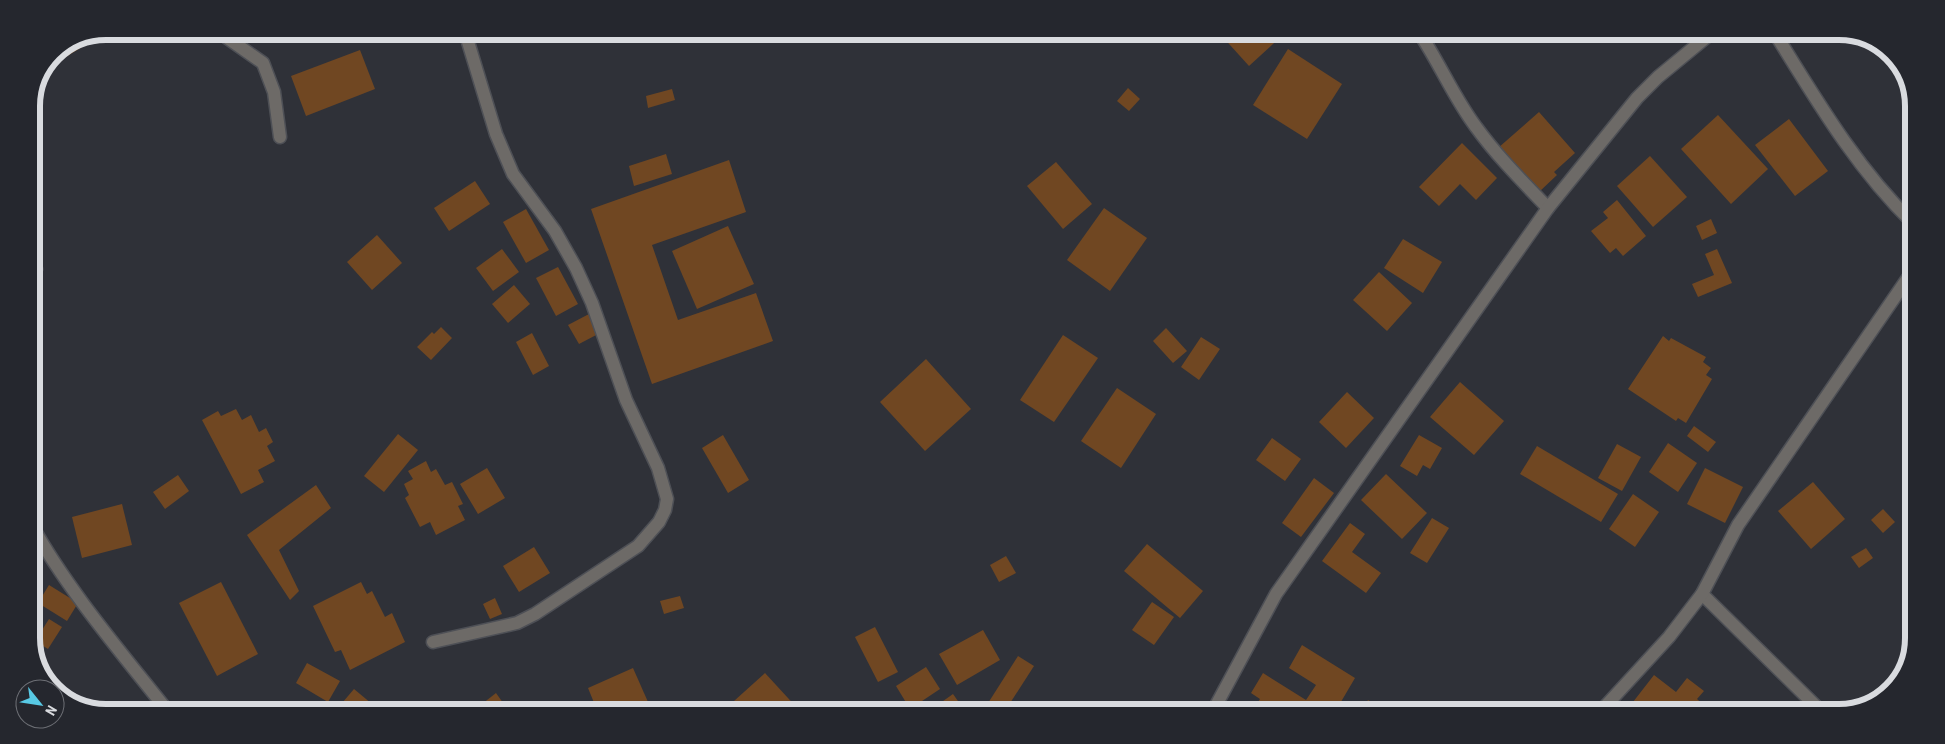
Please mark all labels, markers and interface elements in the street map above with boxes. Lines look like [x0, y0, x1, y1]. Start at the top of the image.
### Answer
north arrow [15, 679, 65, 729]
text: N [42, 703, 60, 718]

